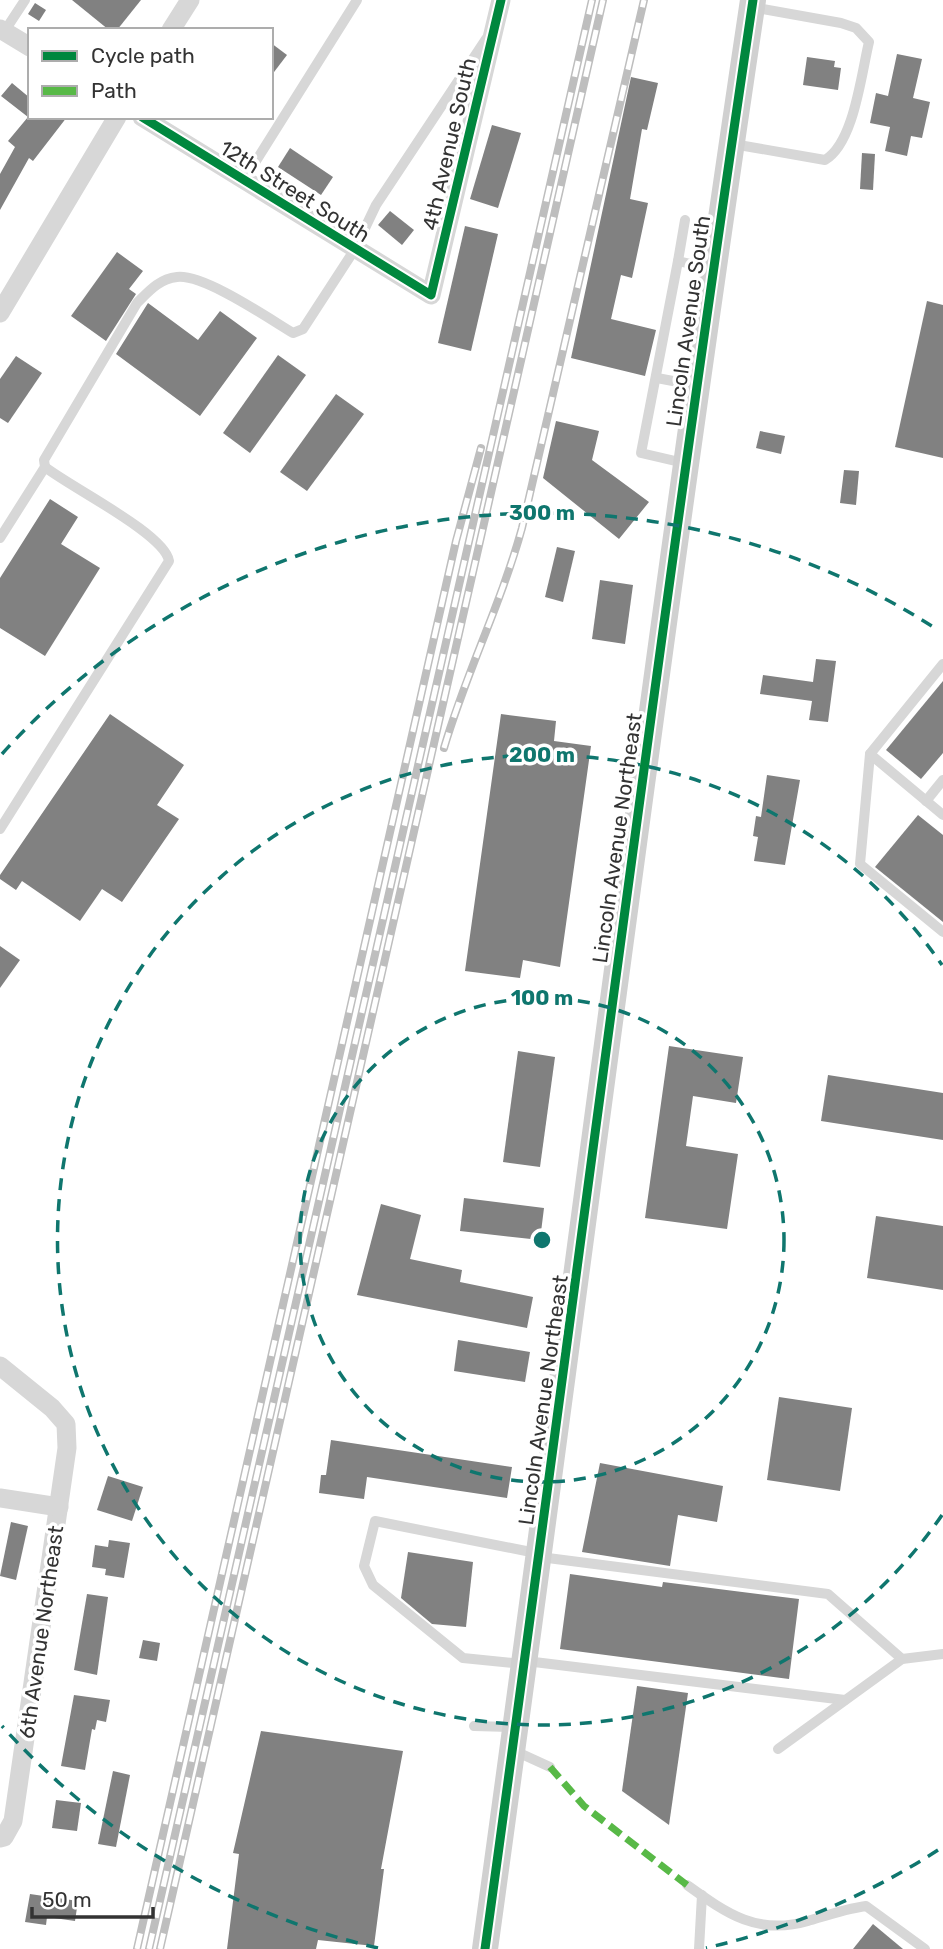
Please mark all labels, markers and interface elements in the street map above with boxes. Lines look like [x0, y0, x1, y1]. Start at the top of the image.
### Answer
legend [28, 28, 273, 119]
text: Cycle path [91, 43, 195, 68]
street label: 4th Avenue South [417, 55, 481, 233]
text: Path [91, 78, 137, 103]
street label: 12th Street South [215, 135, 375, 247]
street label: Lincoln Avenue South [661, 214, 715, 428]
text: 300 m [509, 500, 575, 525]
street label: Lincoln Avenue Northeast [587, 711, 647, 965]
text: 200 m [509, 742, 575, 767]
text: 100 m [511, 985, 573, 1010]
centre of rings [530, 1228, 554, 1252]
street label: Lincoln Avenue Northeast [513, 1273, 573, 1527]
street label: 6th Avenue Northeast [14, 1524, 68, 1740]
scale bar [32, 1876, 152, 1920]
text: 50 m [42, 1887, 92, 1912]

